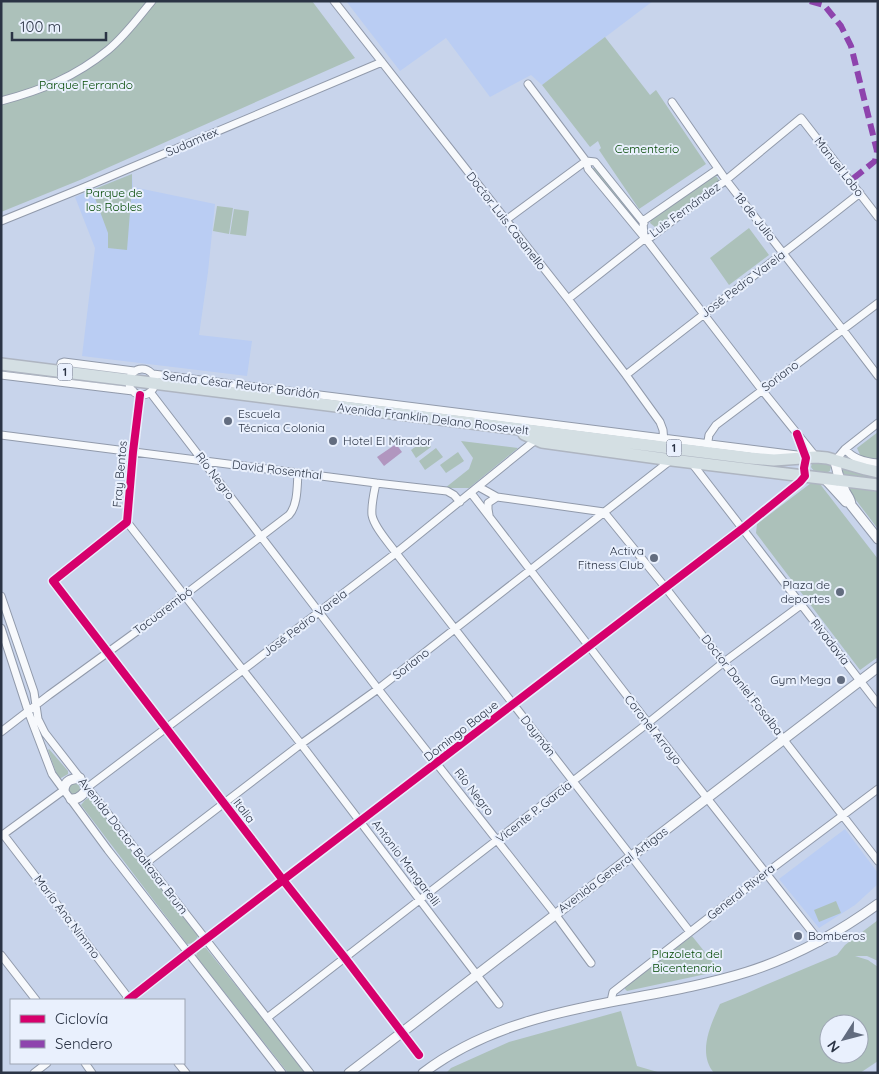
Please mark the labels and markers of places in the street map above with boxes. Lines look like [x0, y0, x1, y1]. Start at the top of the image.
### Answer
place label: Escuela Técnica Colonia [238, 406, 325, 435]
marker: Escuela Técnica Colonia [222, 415, 234, 427]
place label: Hotel El Mirador [343, 433, 432, 448]
marker: Hotel El Mirador [327, 435, 339, 447]
place label: Activa Fitness Club [578, 543, 644, 572]
marker: Activa Fitness Club [648, 552, 660, 564]
place label: Plaza de deportes [780, 577, 830, 606]
marker: Plaza de deportes [834, 586, 846, 598]
place label: Gym Mega [770, 672, 831, 687]
marker: Gym Mega [835, 674, 847, 686]
place label: Bomberos [808, 928, 866, 943]
marker: Bomberos [792, 930, 804, 942]

